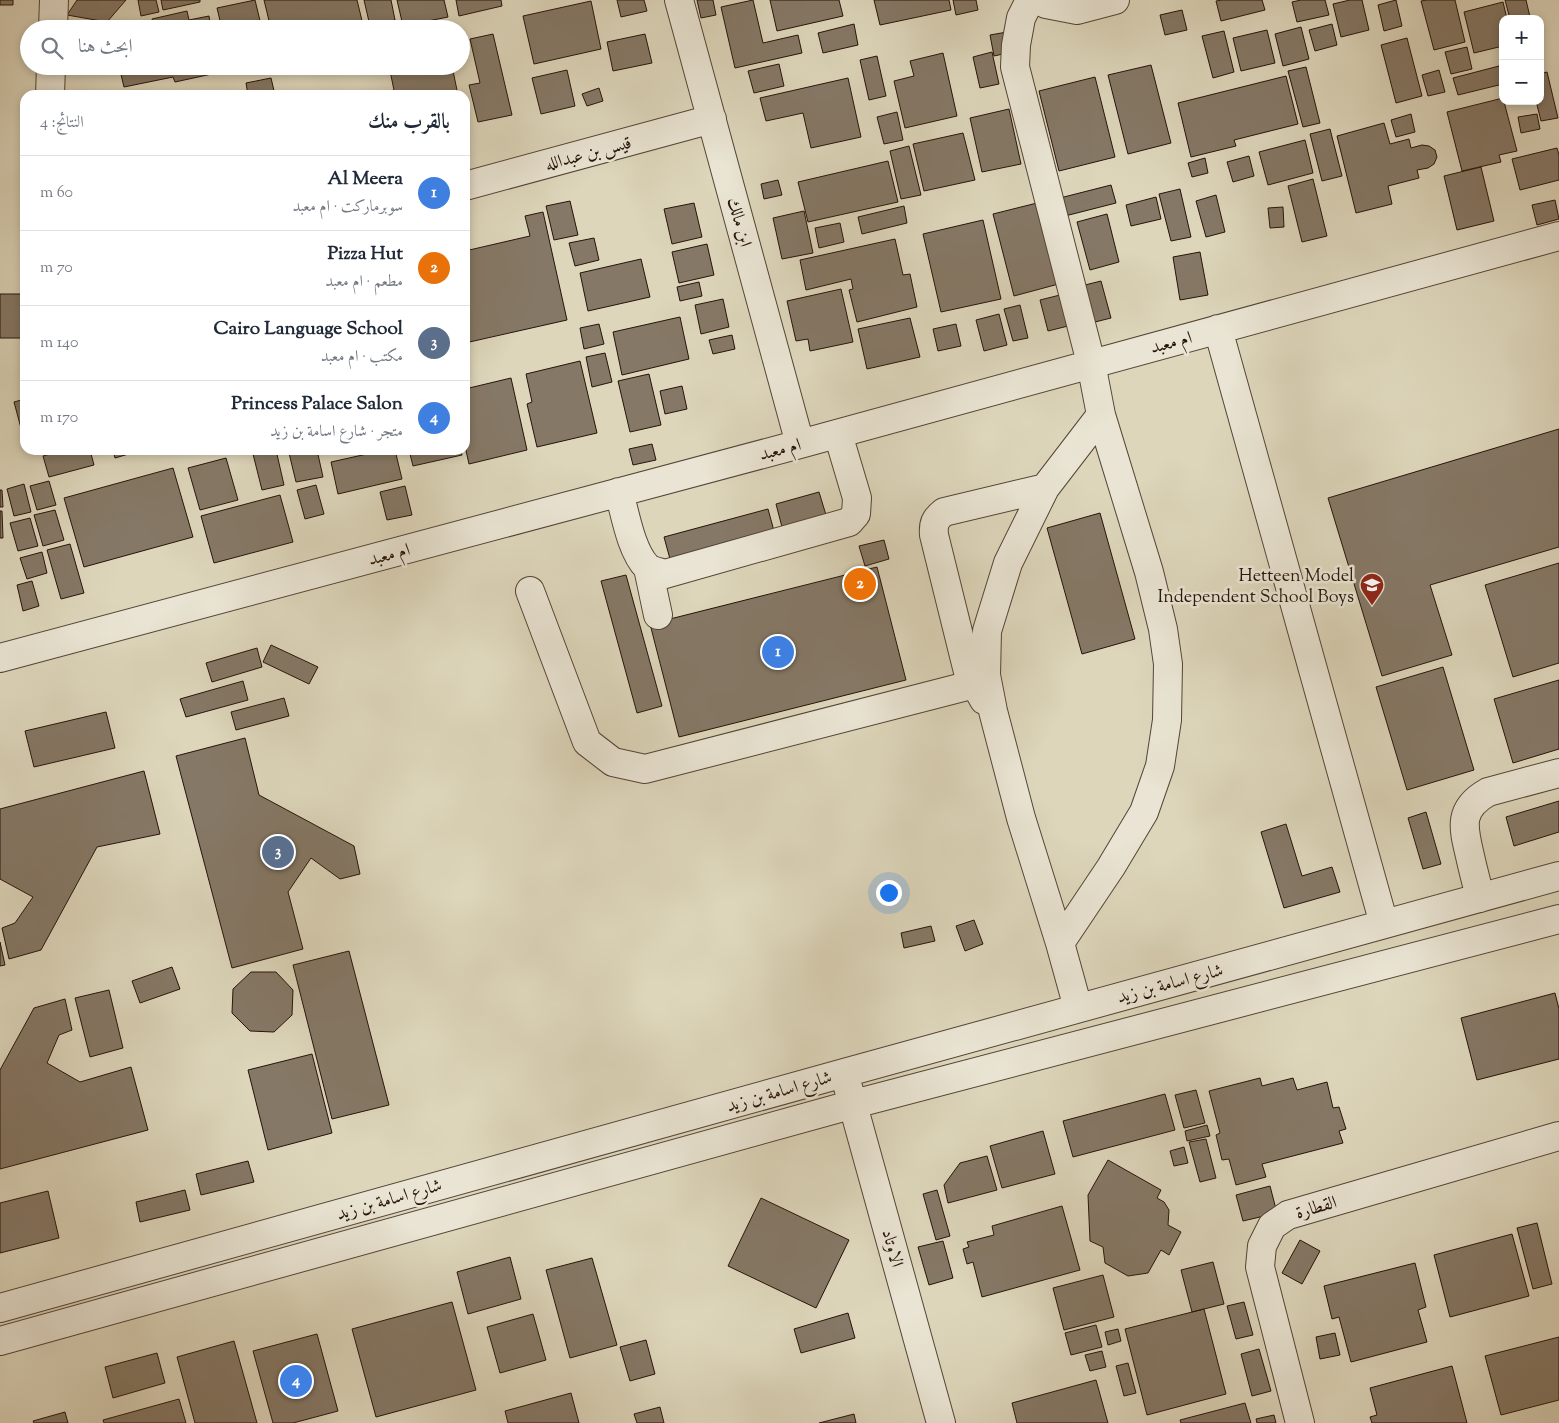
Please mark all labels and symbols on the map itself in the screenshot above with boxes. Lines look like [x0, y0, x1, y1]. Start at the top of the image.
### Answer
street label: قيس بن عبدالله [542, 131, 635, 179]
street label: ابن مالك [719, 195, 757, 250]
street label: ام معبد [1148, 326, 1196, 363]
street label: ام معبد [757, 433, 805, 470]
street label: ام معبد [366, 538, 414, 575]
place label: Hetteen Model Independent School Boys [1157, 564, 1354, 611]
pin: 2 [844, 565, 876, 603]
school or university icon: Hetteen Model Independent School Boys [1359, 572, 1385, 606]
pin: 1 [762, 633, 794, 671]
pin: 3 [262, 833, 294, 871]
your location [876, 880, 902, 906]
street label: شارع اسامة بن زيد [1115, 958, 1226, 1012]
street label: شارع اسامة بن زيد [724, 1065, 835, 1120]
street label: شارع اسامة بن زيد [334, 1173, 445, 1228]
street label: القطارة [1293, 1191, 1340, 1227]
street label: الاوتاد [874, 1227, 909, 1270]
pin: 4 [280, 1362, 312, 1400]

